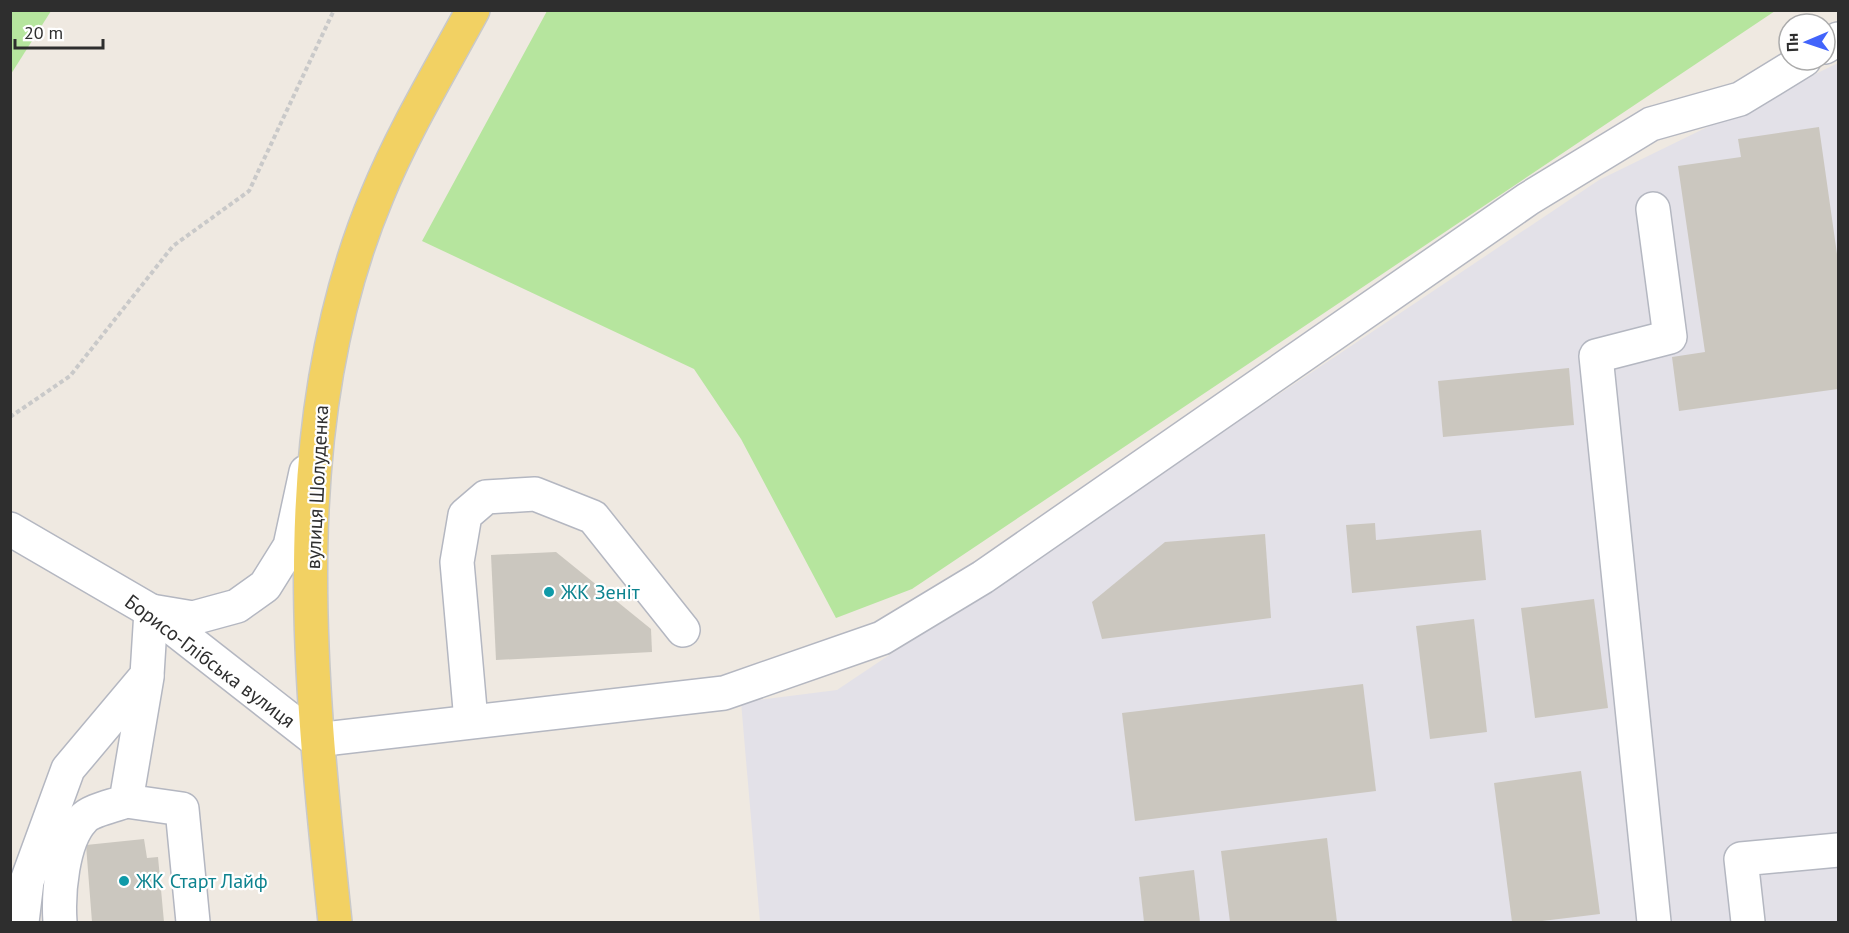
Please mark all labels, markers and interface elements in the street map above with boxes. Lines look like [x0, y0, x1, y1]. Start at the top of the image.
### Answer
scale bar [15, 12, 104, 50]
north arrow [1777, 12, 1837, 72]
text: 20 m [24, 21, 63, 44]
text: Пн [1782, 33, 1802, 52]
street label: вулиця Шолуденка [300, 404, 334, 570]
place label: ЖК Зеніт [560, 579, 640, 605]
marker: ЖК Зеніт [542, 585, 556, 599]
street label: Борисо-Глібська вулиця [120, 588, 300, 734]
place label: ЖК Старт Лайф [135, 868, 268, 894]
marker: ЖК Старт Лайф [117, 874, 131, 888]

